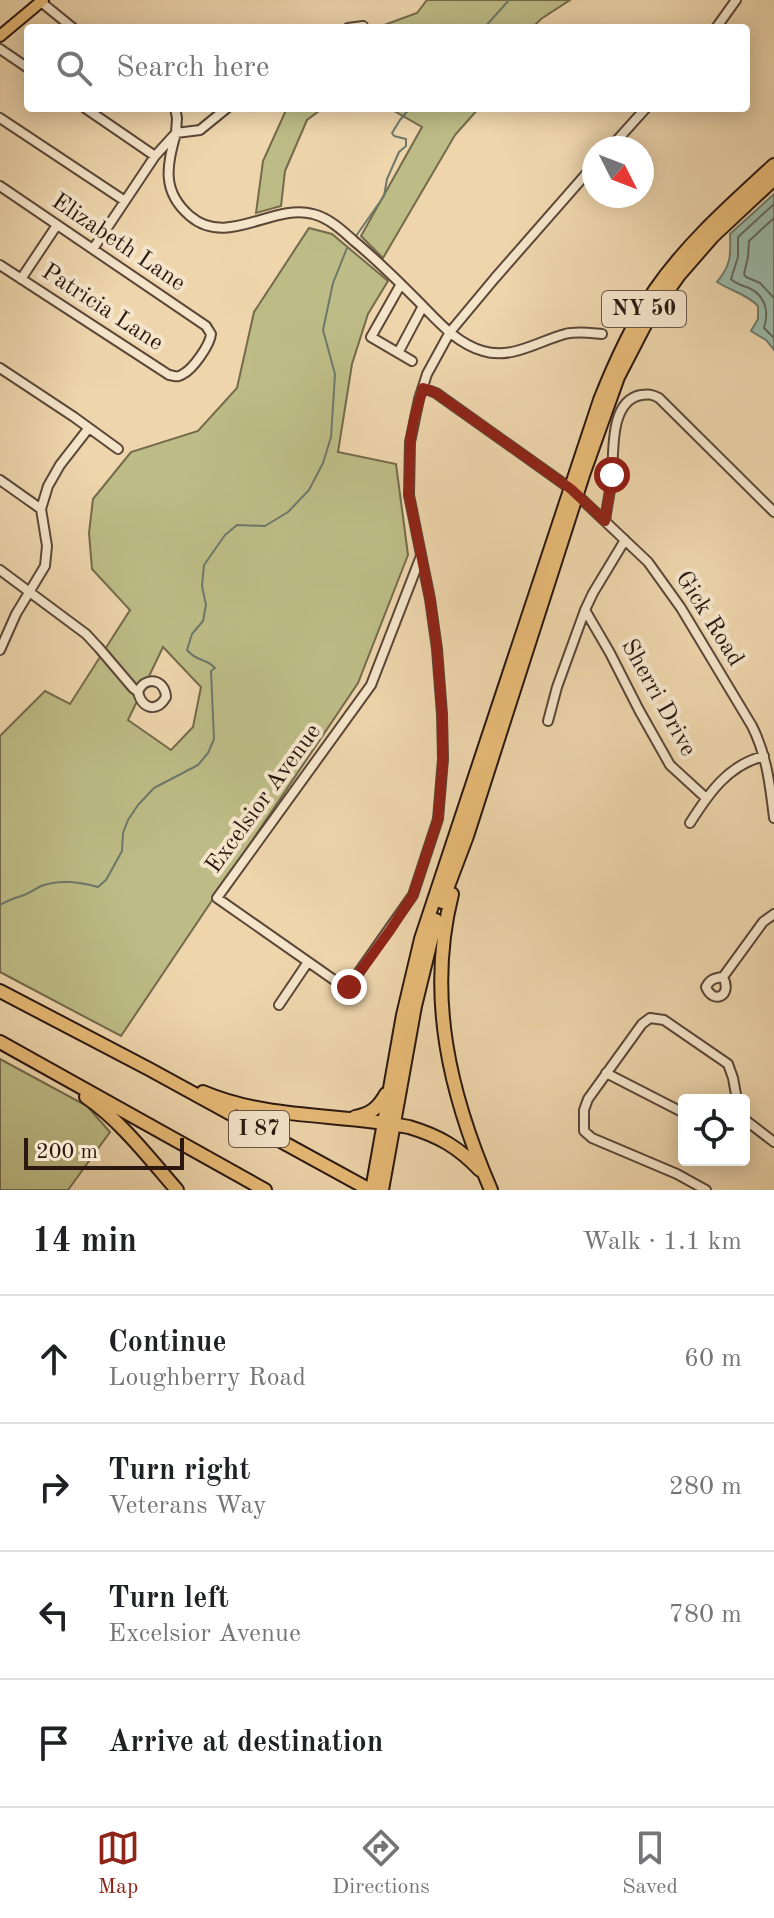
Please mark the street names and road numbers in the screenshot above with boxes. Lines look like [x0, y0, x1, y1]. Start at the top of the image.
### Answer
street label: Elizabeth Lane [47, 190, 189, 296]
street label: Patricia Lane [37, 260, 167, 356]
road number: NY 50 [602, 291, 686, 327]
street label: Gick Road [670, 567, 748, 671]
street label: Sherri Drive [616, 636, 700, 760]
street label: Excelsior Avenue [202, 720, 326, 878]
road number: I 87 [229, 1111, 289, 1147]

